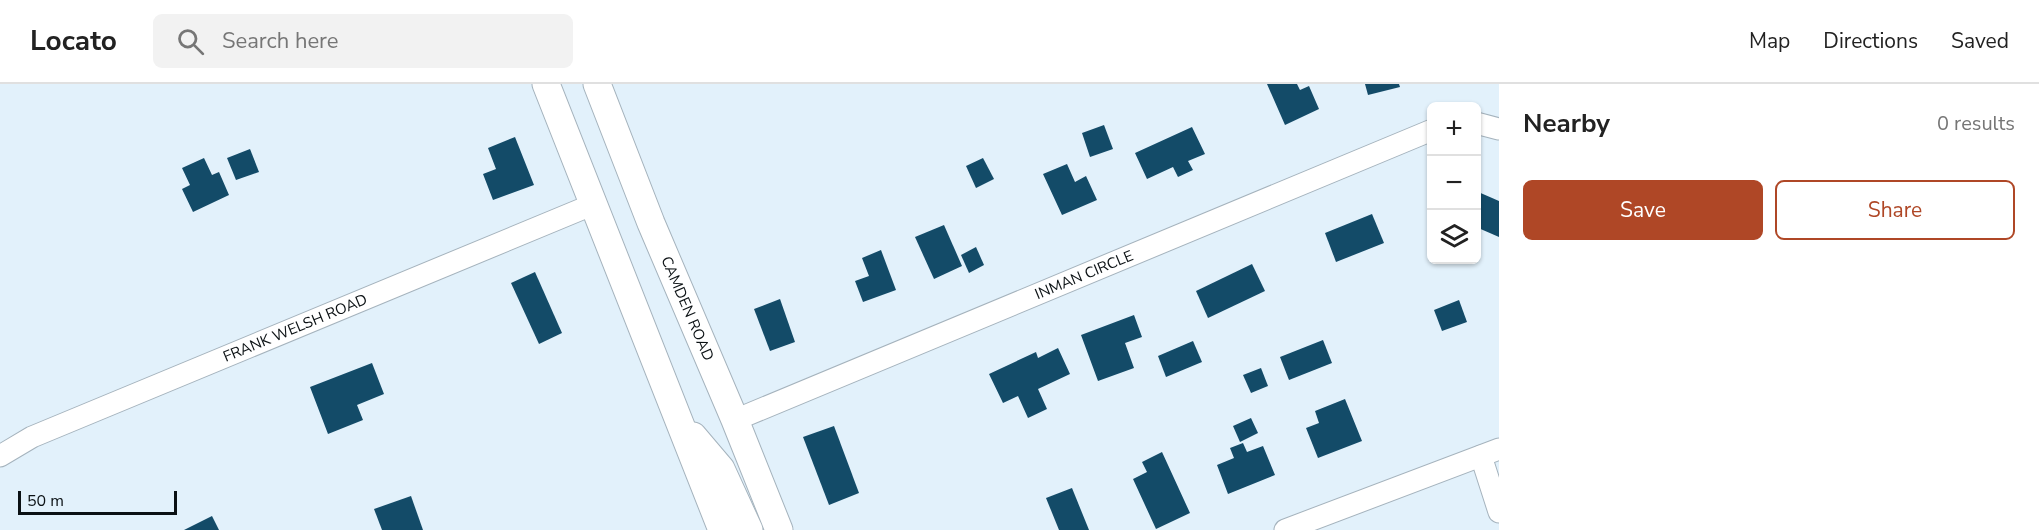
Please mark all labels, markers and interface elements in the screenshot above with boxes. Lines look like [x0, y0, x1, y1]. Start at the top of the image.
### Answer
search box [153, 14, 573, 68]
text: Locato [30, 22, 117, 60]
icon: search [174, 25, 207, 58]
text: Search here [222, 26, 339, 56]
text: Map [1749, 27, 1790, 55]
text: Directions [1823, 27, 1918, 55]
text: Saved [1951, 27, 2009, 55]
map controls [1427, 102, 1481, 264]
button: + [1427, 102, 1481, 156]
text: Nearby [1523, 106, 1610, 141]
text: 0 results [1937, 110, 2015, 137]
button: − [1427, 156, 1481, 210]
button: Save [1523, 180, 1763, 240]
button: Share [1775, 180, 2015, 240]
button: layers [1427, 210, 1481, 264]
street label: INMAN CIRCLE [1032, 245, 1136, 304]
street label: CAMDEN ROAD [656, 253, 719, 364]
street label: FRANK WELSH ROAD [220, 289, 370, 367]
scale bar [18, 488, 177, 516]
text: 50 m [27, 490, 64, 512]

